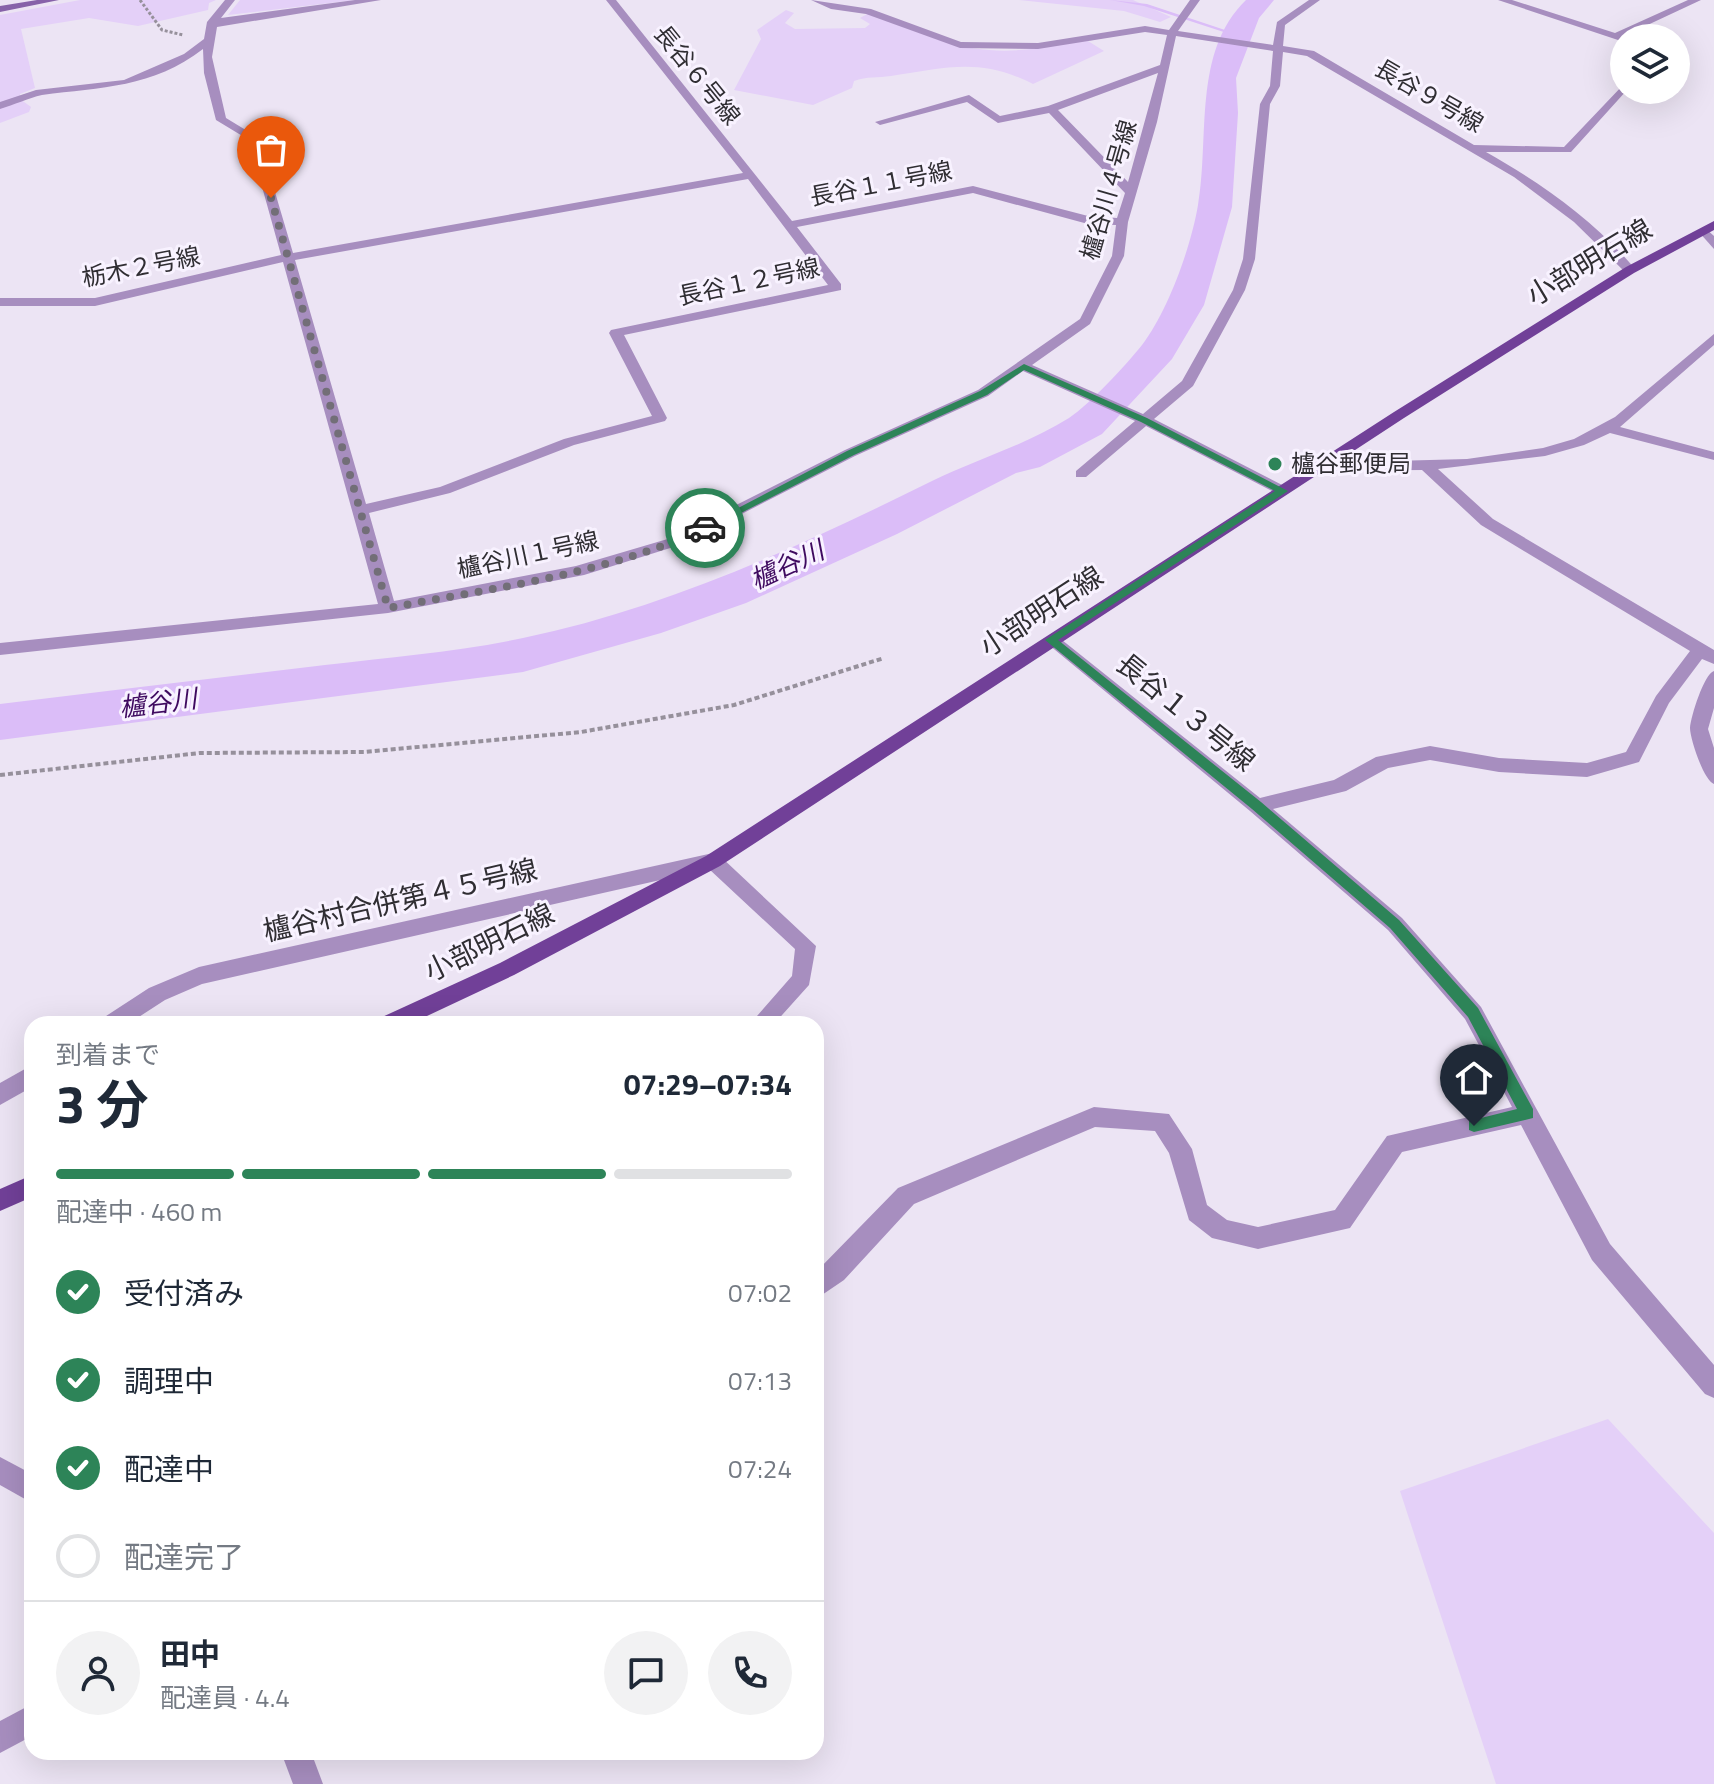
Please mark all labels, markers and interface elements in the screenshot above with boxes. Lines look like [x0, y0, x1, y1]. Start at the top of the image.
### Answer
street label: 長谷６号線 [646, 16, 750, 132]
map controls [1610, 24, 1690, 104]
button: layers [1610, 24, 1690, 104]
street label: 長谷９号線 [1369, 50, 1490, 141]
pin [237, 116, 305, 198]
street label: 櫨谷川４号線 [1071, 116, 1145, 264]
icon: bag [249, 128, 293, 172]
street label: 長谷１１号線 [807, 152, 955, 214]
street label: 小部明石線 [1518, 207, 1660, 316]
street label: 栃木２号線 [78, 237, 203, 295]
street label: 長谷１２号線 [675, 248, 823, 314]
place label: 櫨谷郵便局 [1291, 445, 1411, 481]
marker: 櫨谷郵便局 [1266, 455, 1284, 473]
courier [665, 488, 745, 568]
icon: car [683, 506, 727, 550]
street label: 櫨谷川１号線 [454, 521, 602, 587]
water label: 櫨谷川 [743, 529, 833, 599]
street label: 小部明石線 [970, 554, 1111, 667]
street label: 長谷１３号線 [1107, 642, 1265, 781]
water label: 櫨谷川 [117, 678, 202, 727]
street label: 櫨谷村合併第４５号線 [259, 847, 541, 952]
street label: 小部明石線 [416, 892, 561, 992]
text: 到着まで [56, 1035, 160, 1074]
pin [1440, 1044, 1508, 1126]
icon: home [1452, 1056, 1496, 1100]
text: 07:29–07:34 [624, 1061, 792, 1107]
text: 3 分 [56, 1064, 149, 1143]
text: 配達中 · 460 m [56, 1192, 222, 1231]
icon: check [56, 1270, 100, 1314]
text: 受付済み [124, 1270, 244, 1316]
text: 07:02 [728, 1273, 792, 1312]
icon: check [56, 1358, 100, 1402]
text: 調理中 [124, 1358, 214, 1404]
text: 07:13 [728, 1361, 792, 1400]
icon: check [56, 1446, 100, 1490]
text: 配達中 [124, 1446, 214, 1492]
text: 07:24 [728, 1449, 792, 1488]
text: 配達完了 [124, 1534, 244, 1580]
button: person [56, 1631, 140, 1715]
text: 田中 [160, 1631, 220, 1677]
button: chat [604, 1631, 688, 1715]
button: phone [708, 1631, 792, 1715]
text: 配達員 · 4.4 [160, 1678, 290, 1717]

